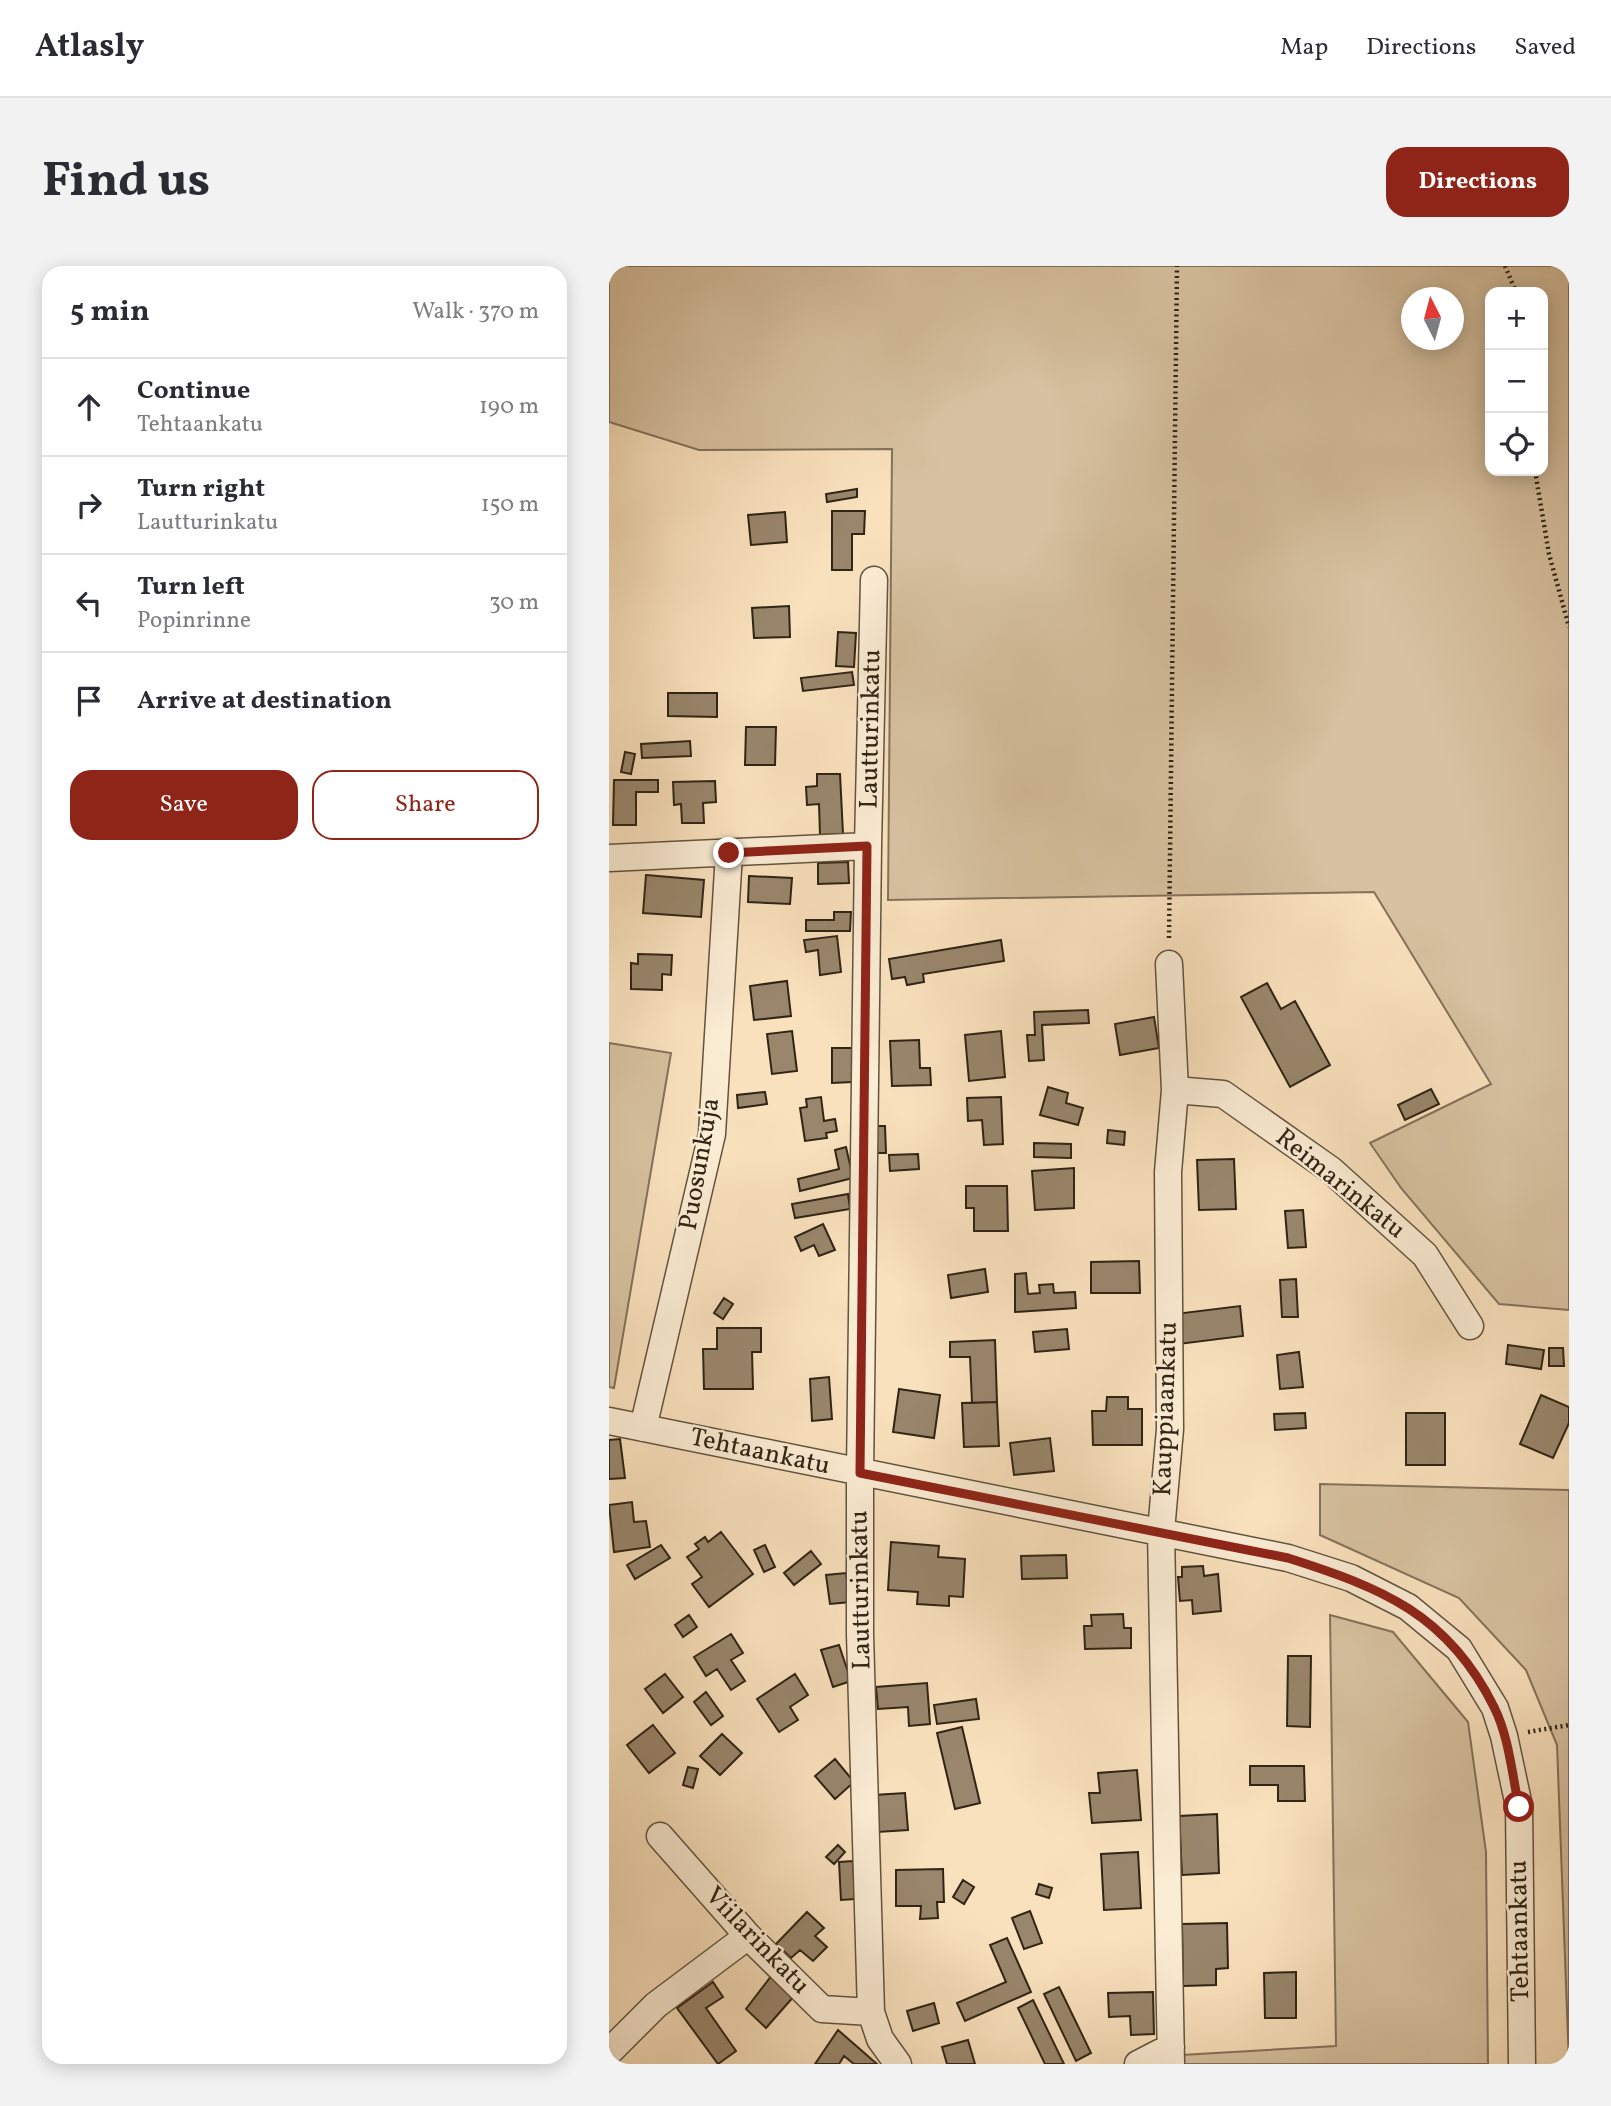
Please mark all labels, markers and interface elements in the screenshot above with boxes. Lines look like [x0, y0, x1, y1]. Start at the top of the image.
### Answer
text: Atlasly [35, 25, 144, 71]
text: Map [1280, 31, 1328, 65]
text: Directions [1366, 31, 1476, 65]
text: Saved [1514, 31, 1576, 65]
button: Directions [1386, 147, 1569, 217]
text: Find us [42, 148, 210, 217]
north arrow [1401, 287, 1464, 350]
map controls [1485, 287, 1548, 476]
button: + [1485, 287, 1548, 350]
text: 5 min [70, 291, 150, 333]
text: Walk · 370 m [412, 296, 539, 328]
button: − [1485, 350, 1548, 413]
text: Continue [137, 373, 250, 409]
icon: ahead [70, 388, 108, 426]
text: 190 m [479, 391, 539, 423]
text: Tehtaankatu [137, 409, 263, 441]
button: locate [1485, 413, 1548, 476]
text: Turn right [137, 471, 265, 507]
icon: right [70, 486, 108, 524]
text: 150 m [481, 489, 539, 521]
text: Lautturinkatu [137, 507, 278, 539]
text: Turn left [137, 569, 245, 605]
icon: left [70, 584, 108, 622]
text: 30 m [489, 587, 539, 619]
text: Popinrinne [137, 605, 251, 637]
street label: Lautturinkatu [852, 649, 890, 809]
icon: arrive [70, 682, 108, 720]
text: Arrive at destination [137, 683, 392, 719]
button: Save [70, 770, 298, 840]
button: Share [312, 770, 539, 840]
route end [713, 837, 744, 868]
street label: Puosunkuja [671, 1095, 729, 1233]
street label: Reimarinkatu [1267, 1120, 1413, 1248]
street label: Kauppiaankatu [1145, 1321, 1187, 1497]
street label: Tehtaankatu [687, 1420, 833, 1484]
street label: Lautturinkatu [842, 1510, 880, 1670]
route start [1503, 1791, 1534, 1822]
street label: Tehtaankatu [1501, 1860, 1539, 2002]
street label: Viilarinkatu [696, 1879, 818, 2003]

